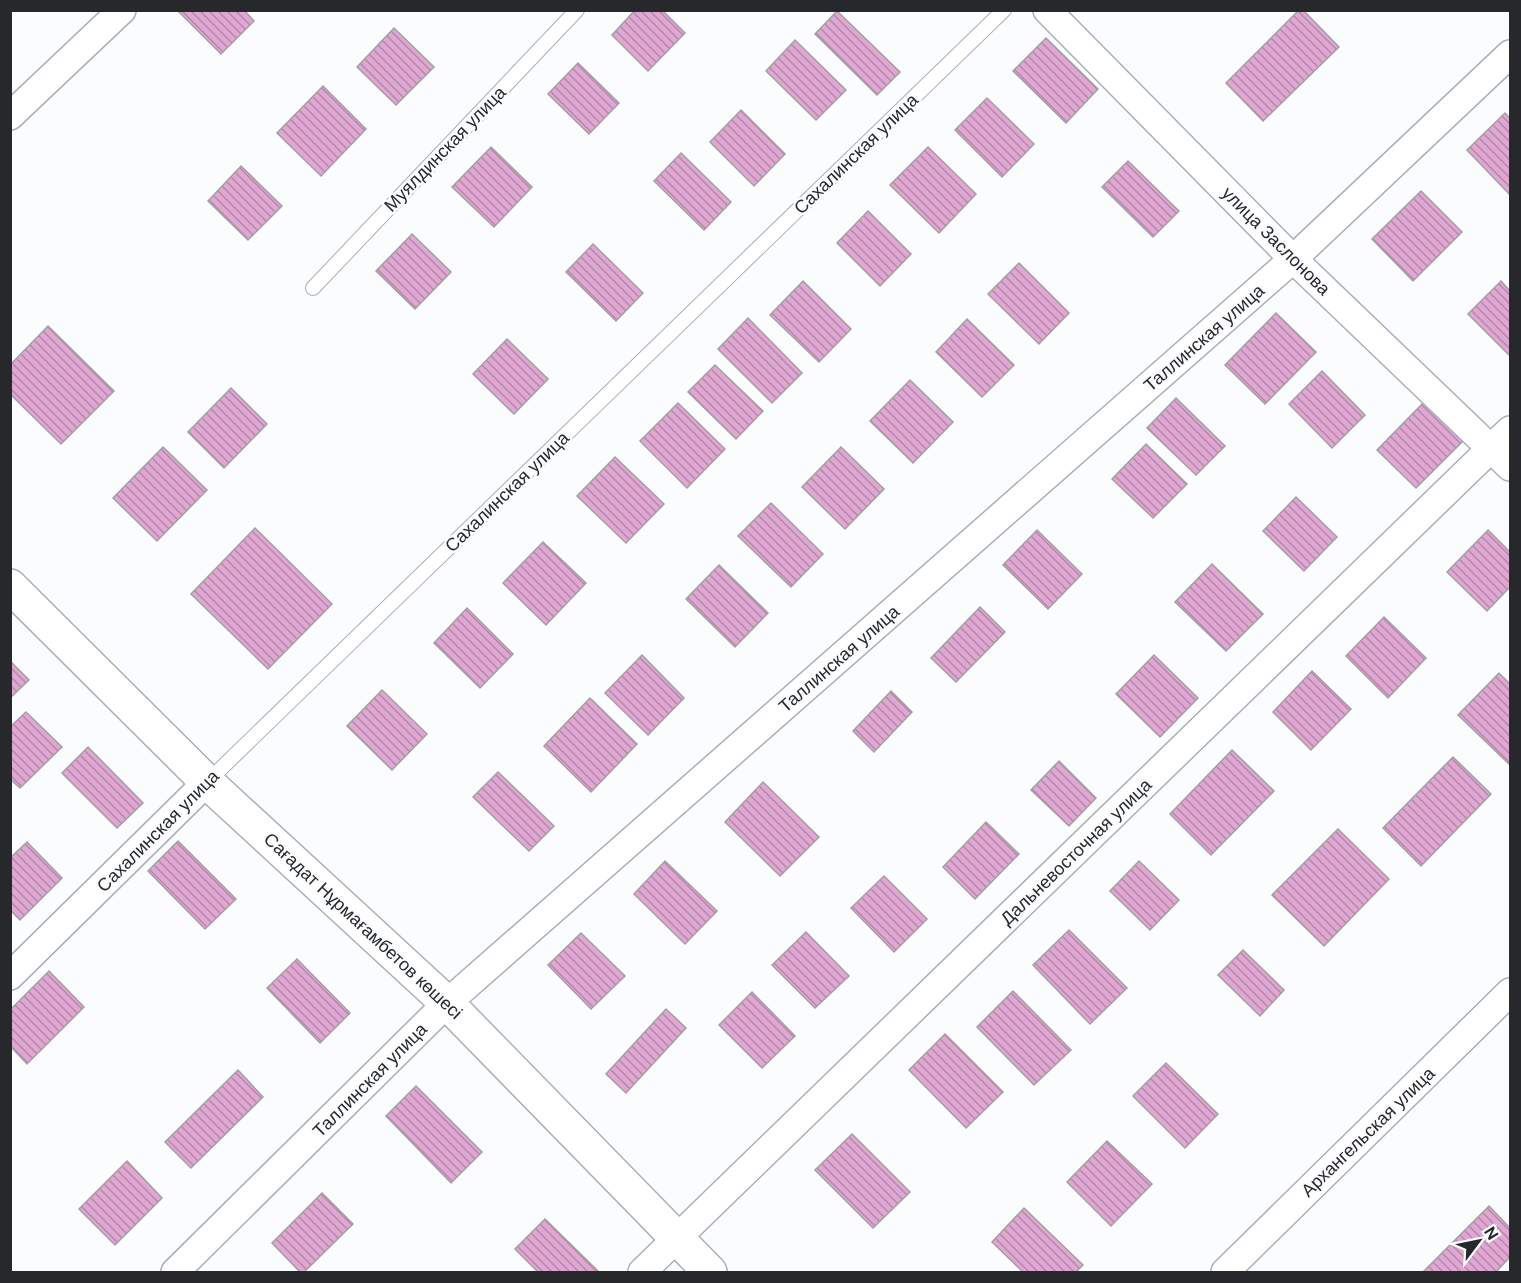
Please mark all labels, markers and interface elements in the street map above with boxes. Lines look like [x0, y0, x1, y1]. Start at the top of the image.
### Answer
street label: Муялдинская улица [379, 80, 512, 217]
street label: Сахалинская улица [789, 88, 924, 220]
street label: улица Заслонова [1217, 182, 1336, 301]
street label: Таллинская улица [1139, 278, 1270, 397]
street label: Сахалинская улица [440, 426, 575, 558]
street label: Таллинская улица [774, 599, 905, 718]
street label: Сахалинская улица [92, 764, 225, 897]
street label: Дальневосточная улица [995, 773, 1157, 931]
street label: Сағадат Нұрмағамбетов көшесі [259, 827, 467, 1025]
street label: Таллинская улица [308, 1017, 433, 1142]
street label: Архангельская улица [1296, 1061, 1441, 1202]
north arrow [1449, 1211, 1509, 1271]
text: N [1479, 1223, 1503, 1244]

